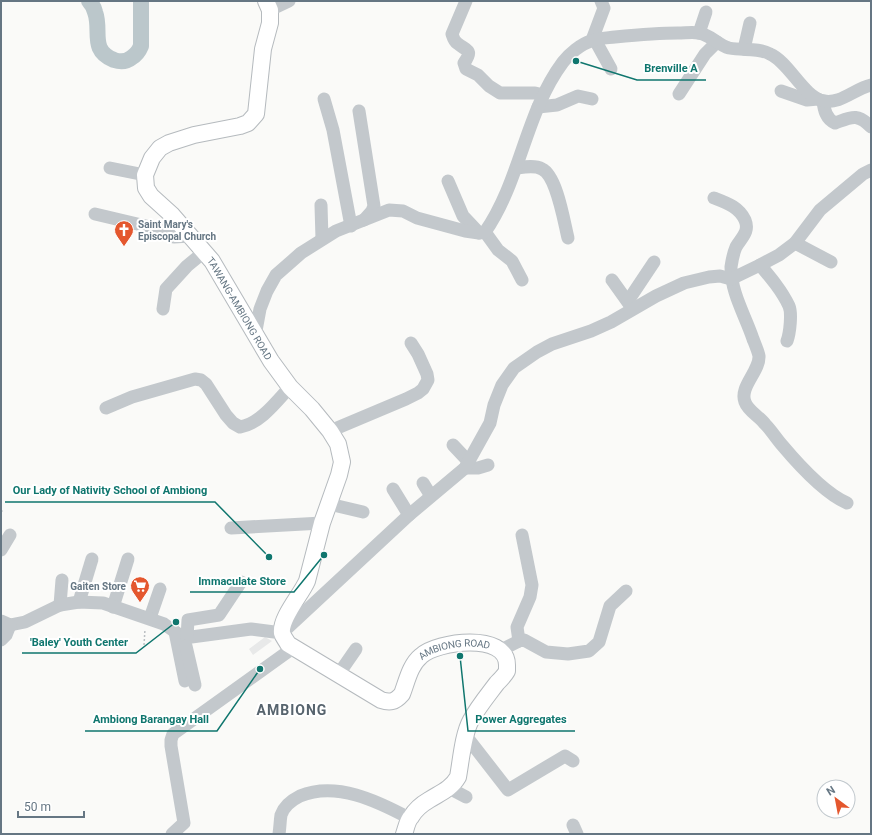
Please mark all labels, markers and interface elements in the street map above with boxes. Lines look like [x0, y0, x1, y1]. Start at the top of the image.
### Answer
callout: Brenville A [637, 57, 706, 80]
text: Brenville A [644, 62, 698, 75]
church icon: Saint Mary's Episcopal Church [113, 219, 135, 247]
place label: Saint Mary's Episcopal Church [138, 219, 217, 242]
street label: TAWANG-AMBIONG ROAD [205, 255, 274, 362]
callout: Our Lady of Nativity School of Ambiong [5, 479, 215, 502]
text: Our Lady of Nativity School of Ambiong [13, 484, 207, 497]
callout: Immaculate Store [190, 569, 294, 592]
supermarket icon: Gaiten Store [129, 575, 151, 603]
text: Immaculate Store [198, 575, 286, 588]
place label: Gaiten Store [70, 581, 127, 592]
callout: 'Baley' Youth Center [22, 630, 136, 653]
text: 'Baley' Youth Center [30, 636, 128, 649]
street label: AMBIONG ROAD [416, 637, 491, 661]
district label: AMBIONG [257, 702, 327, 718]
callout: Ambiong Barangay Hall [85, 708, 217, 731]
callout: Power Aggregates [468, 708, 575, 731]
text: Ambiong Barangay Hall [93, 713, 209, 726]
text: Power Aggregates [475, 713, 567, 726]
north arrow [816, 779, 856, 819]
text: N [824, 783, 838, 799]
scale bar [18, 793, 84, 819]
text: 50 m [24, 800, 51, 814]

